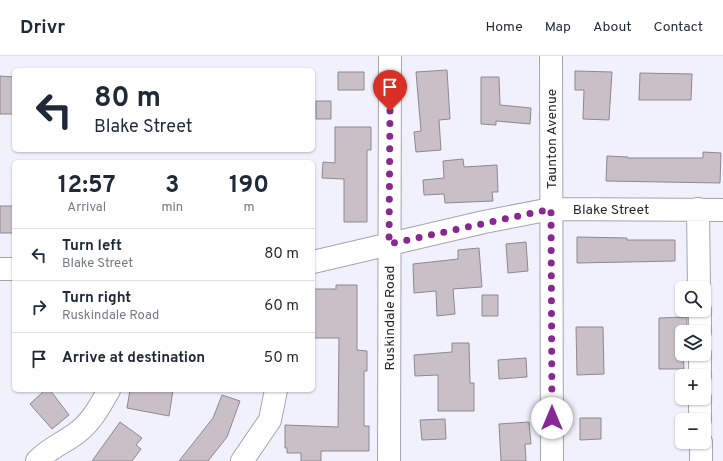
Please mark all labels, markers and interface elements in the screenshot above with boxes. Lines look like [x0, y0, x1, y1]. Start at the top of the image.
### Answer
text: Drivr [20, 16, 65, 40]
text: Home [486, 19, 523, 36]
text: Map [545, 19, 571, 36]
text: About [593, 19, 632, 36]
text: Contact [654, 19, 703, 36]
pin [373, 70, 407, 111]
icon: arrive [379, 76, 401, 98]
text: 80 m [94, 81, 161, 117]
icon: left [28, 84, 80, 136]
street label: Taunton Avenue [544, 89, 561, 189]
text: Blake Street [94, 116, 192, 139]
text: 12:57 [58, 171, 116, 201]
text: 3 [165, 171, 179, 201]
text: 190 [229, 171, 269, 201]
text: Arrival [67, 200, 106, 216]
text: min [161, 200, 183, 216]
text: m [243, 200, 255, 216]
street label: Blake Street [573, 202, 649, 219]
text: Turn left [62, 237, 122, 256]
icon: left [28, 244, 50, 266]
text: 80 m [264, 245, 299, 264]
text: Blake Street [62, 256, 133, 272]
street label: Ruskindale Road [382, 266, 399, 370]
map controls [675, 281, 711, 449]
button: search [675, 281, 711, 317]
text: Turn right [62, 289, 131, 308]
icon: right [28, 296, 50, 318]
text: 60 m [264, 297, 299, 316]
text: Ruskindale Road [62, 308, 159, 324]
button: layers [675, 325, 711, 361]
icon: arrive [28, 348, 50, 370]
text: Arrive at destination [62, 349, 205, 368]
text: 50 m [264, 349, 299, 368]
button: + [675, 369, 711, 405]
position arrow [531, 397, 573, 439]
button: − [675, 413, 711, 449]

